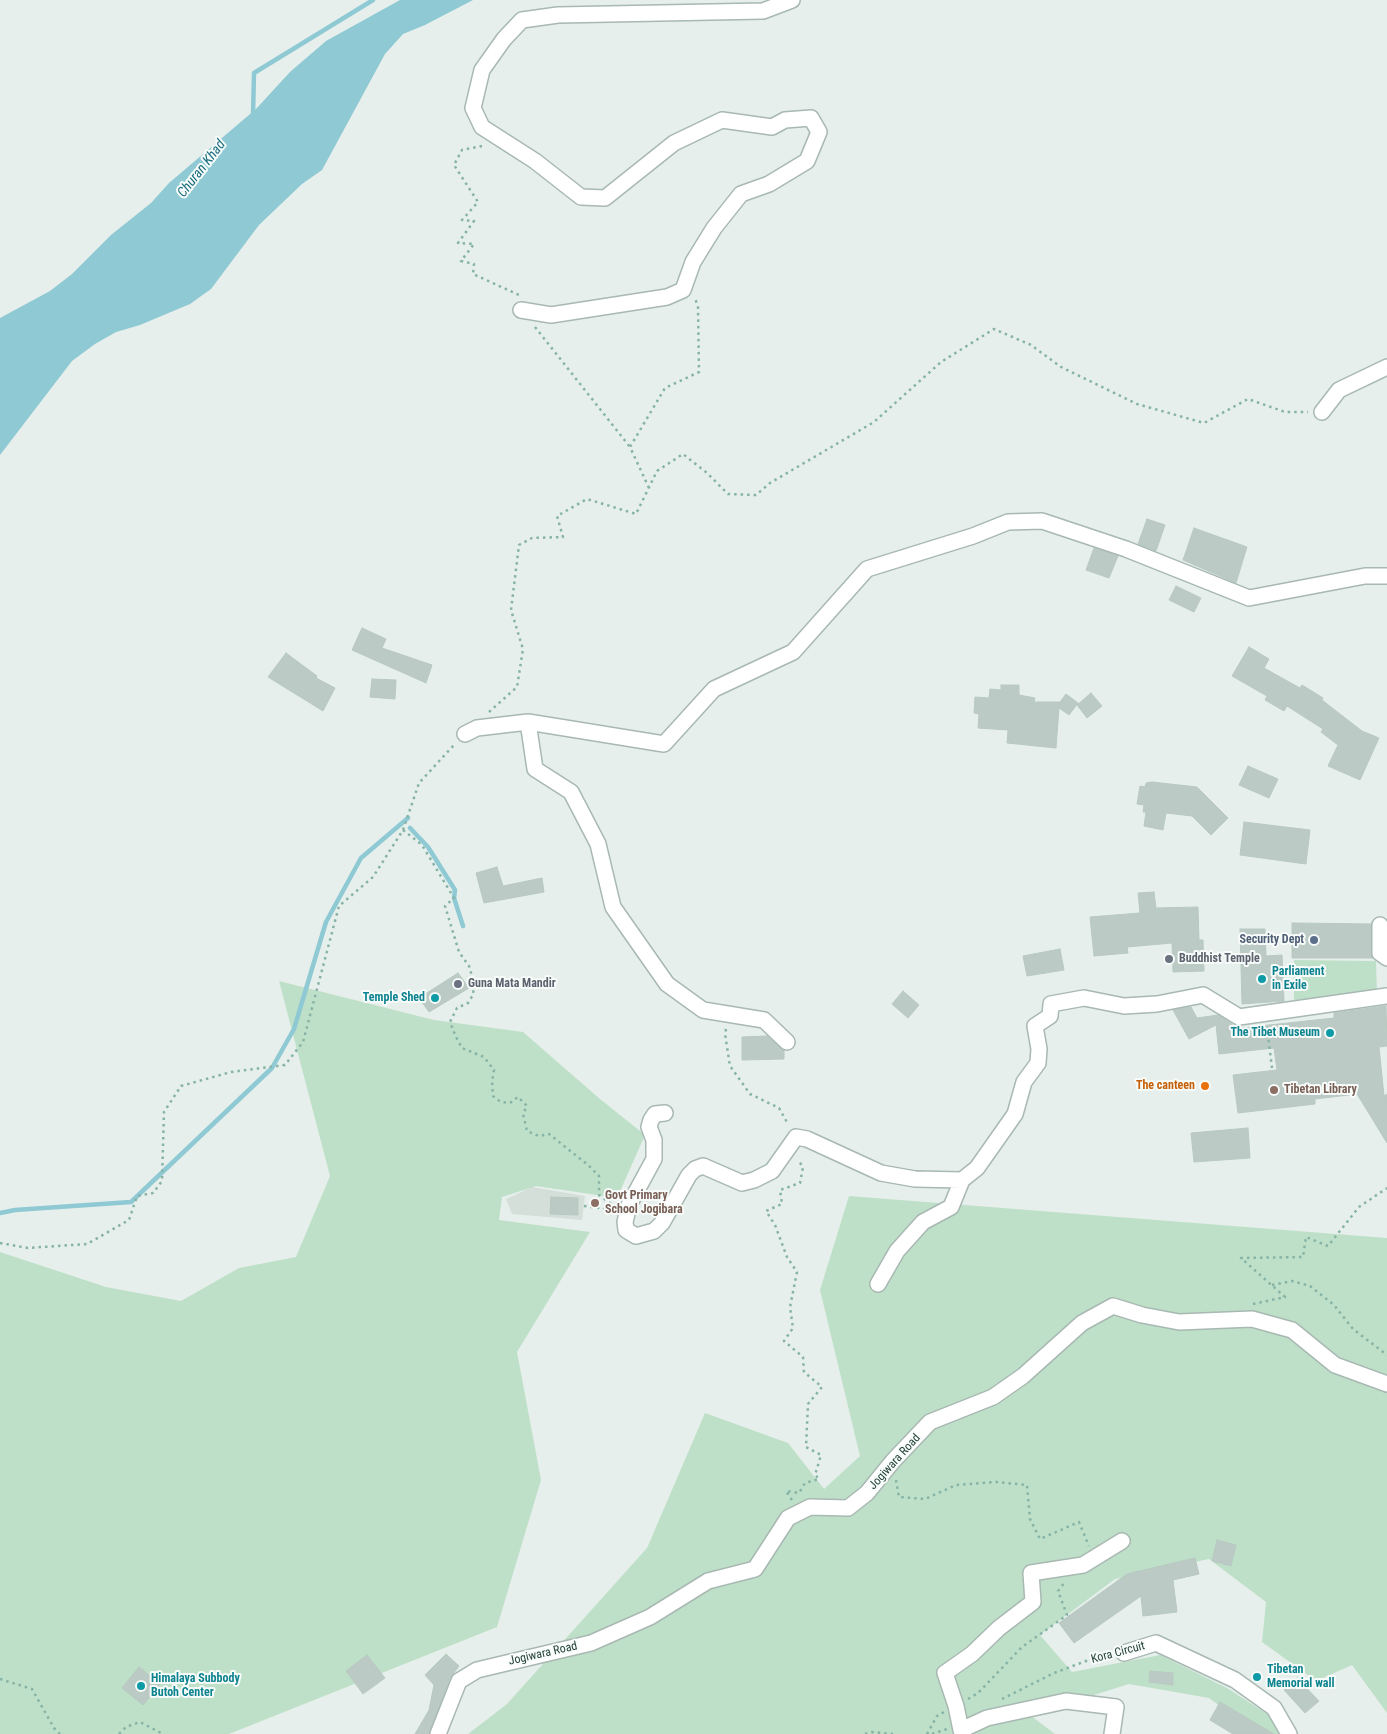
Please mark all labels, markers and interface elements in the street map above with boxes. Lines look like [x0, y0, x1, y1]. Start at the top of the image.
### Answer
water label: Churan Khad [174, 137, 230, 201]
place label: Security Dept [1239, 933, 1304, 947]
marker: Security Dept [1308, 934, 1320, 946]
place label: Buddhist Temple [1179, 952, 1260, 966]
marker: Buddhist Temple [1163, 953, 1175, 965]
place label: Parliament in Exile [1272, 965, 1324, 993]
marker: Parliament in Exile [1256, 973, 1268, 985]
place label: Guna Mata Mandir [468, 977, 556, 991]
marker: Guna Mata Mandir [452, 978, 464, 990]
place label: Temple Shed [363, 991, 425, 1005]
marker: Temple Shed [429, 992, 441, 1004]
place label: The Tibet Museum [1230, 1026, 1320, 1040]
marker: The Tibet Museum [1324, 1027, 1336, 1039]
place label: The canteen [1136, 1079, 1195, 1093]
marker: The canteen [1199, 1080, 1211, 1092]
place label: Tibetan Library [1284, 1083, 1357, 1097]
marker: Tibetan Library [1268, 1084, 1280, 1096]
place label: Govt Primary School Jogibara [605, 1189, 683, 1217]
marker: Govt Primary School Jogibara [589, 1197, 601, 1209]
street label: Jogiwara Road [866, 1431, 924, 1493]
street label: Jogiwara Road [507, 1639, 579, 1669]
street label: Kora Circuit [1090, 1639, 1146, 1667]
place label: Tibetan Memorial wall [1267, 1663, 1334, 1691]
marker: Tibetan Memorial wall [1251, 1671, 1263, 1683]
place label: Himalaya Subbody Butoh Center [151, 1672, 240, 1700]
marker: Himalaya Subbody Butoh Center [135, 1680, 147, 1692]

